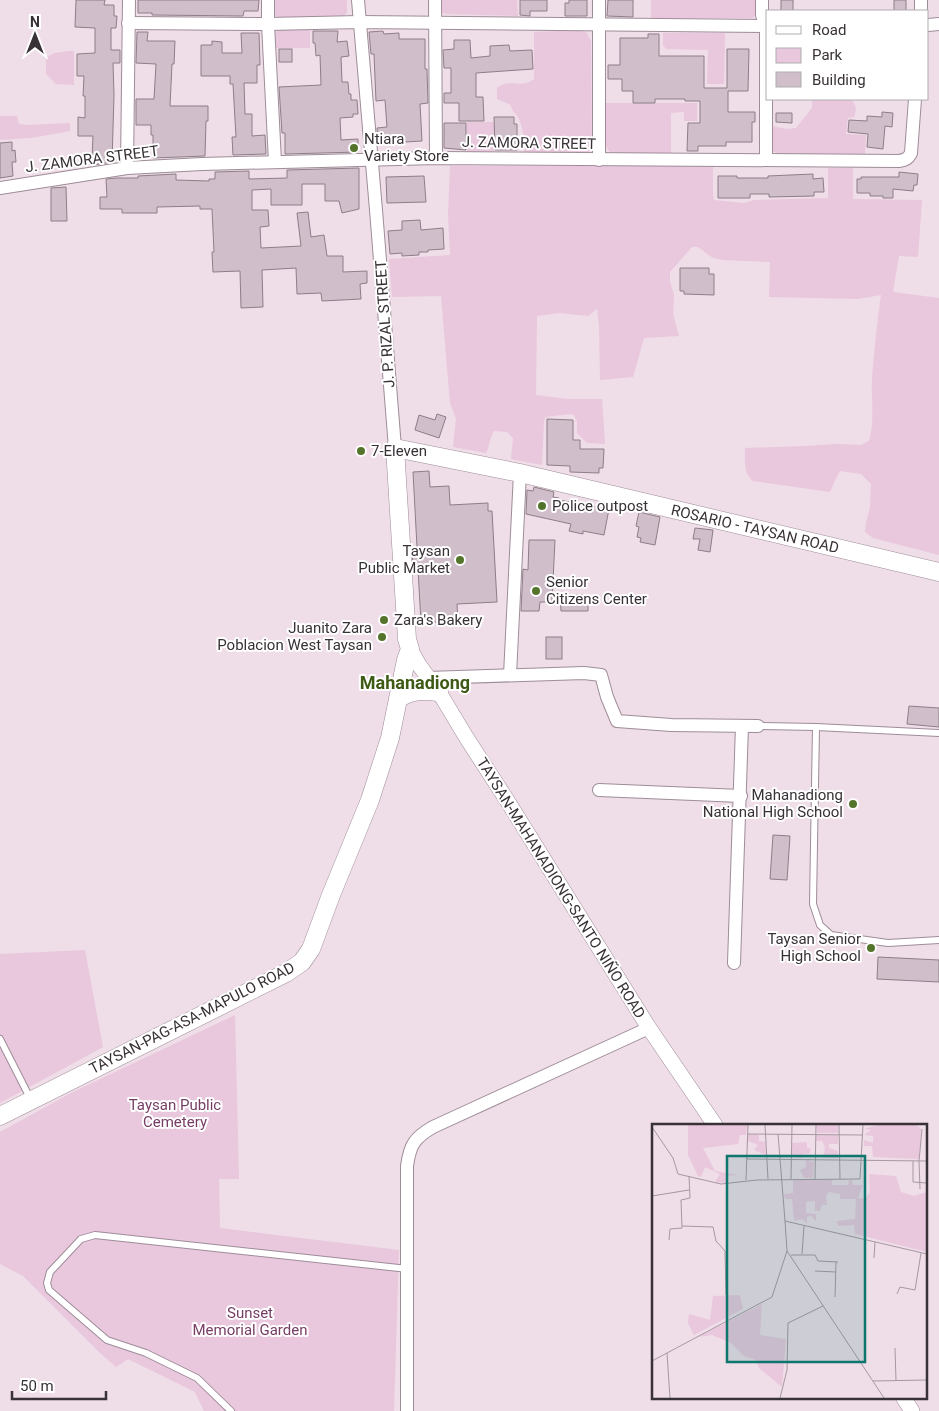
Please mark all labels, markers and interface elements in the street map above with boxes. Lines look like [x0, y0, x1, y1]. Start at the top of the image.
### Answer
north arrow [10, 10, 60, 60]
legend [766, 10, 929, 100]
text: N [30, 14, 40, 30]
text: Road [812, 21, 846, 39]
text: Park [812, 46, 843, 64]
text: Building [812, 71, 866, 89]
place label: Ntiara Variety Store [364, 130, 449, 165]
street label: J. ZAMORA STREET [462, 133, 596, 153]
street label: J. ZAMORA STREET [24, 142, 160, 176]
marker: Ntiara Variety Store [348, 142, 360, 154]
street label: J. P. RIZAL STREET [372, 260, 398, 388]
place label: 7-Eleven [371, 442, 427, 460]
marker: 7-Eleven [355, 445, 367, 457]
place label: Police outpost [552, 497, 648, 515]
marker: Police outpost [536, 500, 548, 512]
street label: ROSARIO - TAYSAN ROAD [669, 501, 841, 557]
place label: Taysan Public Market [358, 542, 450, 577]
marker: Taysan Public Market [454, 554, 466, 566]
place label: Senior Citizens Center [546, 573, 647, 608]
marker: Senior Citizens Center [530, 585, 542, 597]
place label: Zara's Bakery [394, 611, 482, 629]
marker: Zara's Bakery [378, 614, 390, 626]
place label: Juanito Zara Poblacion West Taysan [217, 619, 372, 654]
marker: Juanito Zara Poblacion West Taysan [376, 631, 388, 643]
district label: Mahanadiong [360, 672, 470, 693]
street label: TAYSAN-MAHANADIONG-SANTO NIÑO ROAD [473, 754, 649, 1022]
place label: Mahanadiong National High School [703, 786, 843, 821]
marker: Mahanadiong National High School [847, 798, 859, 810]
place label: Taysan Senior High School [767, 930, 861, 965]
marker: Taysan Senior High School [865, 942, 877, 954]
street label: TAYSAN-PAG-ASA-MAPULO ROAD [86, 958, 298, 1078]
park label: Taysan Public Cemetery [129, 1096, 221, 1131]
inset map [652, 1124, 926, 1398]
park label: Sunset Memorial Garden [192, 1304, 308, 1339]
scale bar [12, 1368, 106, 1400]
text: 50 m [20, 1377, 54, 1395]

